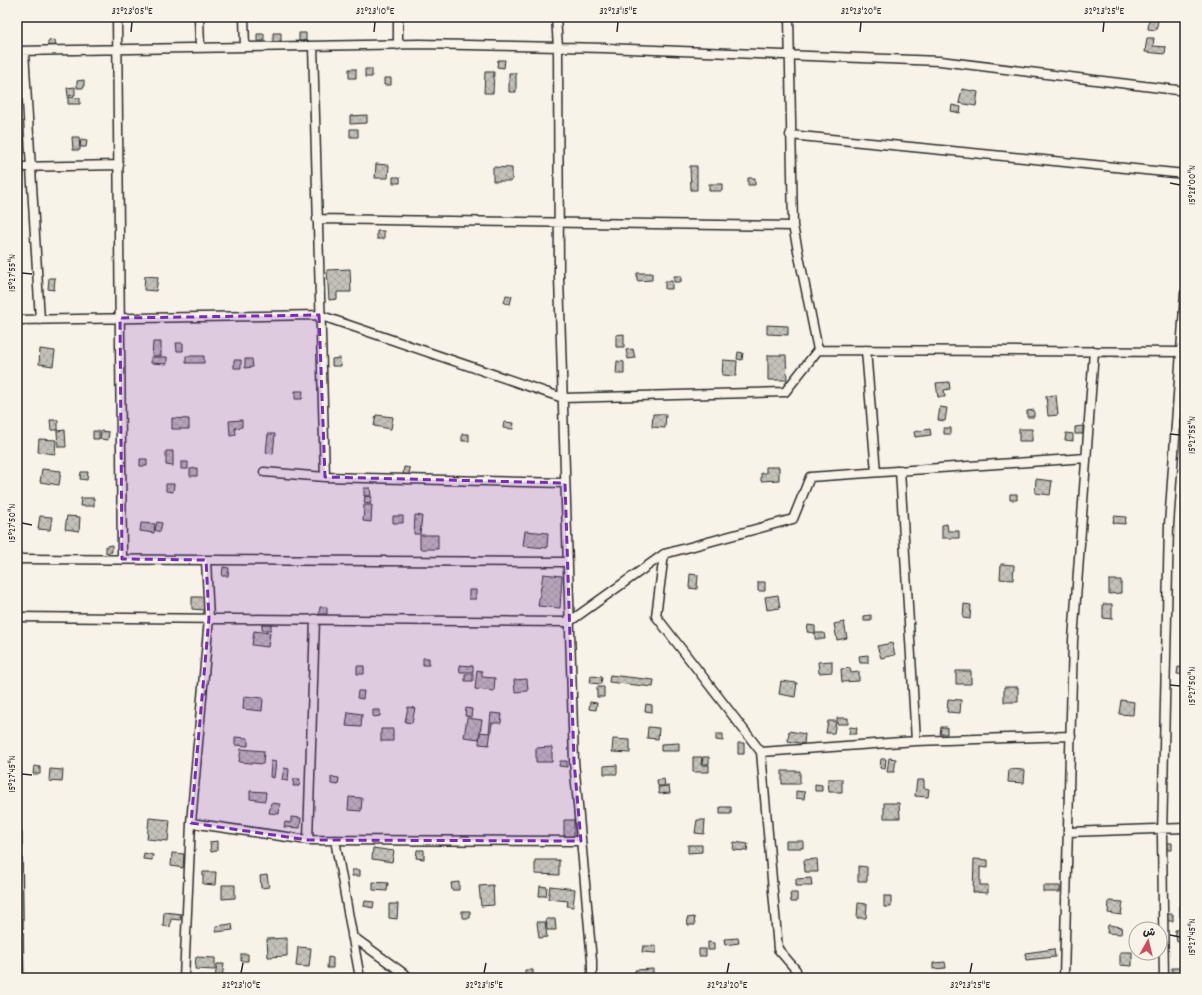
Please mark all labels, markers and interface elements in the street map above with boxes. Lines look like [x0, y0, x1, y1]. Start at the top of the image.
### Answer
text: 32°23'05"E [112, 5, 153, 19]
text: 32°23'10"E [356, 5, 395, 19]
text: 32°23'15"E [599, 5, 637, 19]
text: 32°23'20"E [841, 5, 882, 19]
text: 32°23'25"E [1084, 5, 1124, 19]
text: 15°28'00"N [1186, 165, 1200, 205]
text: 15°27'55"N [6, 254, 20, 292]
text: 15°27'55"N [1186, 416, 1200, 454]
text: 15°27'50"N [6, 504, 20, 542]
text: 15°27'50"N [1186, 667, 1200, 705]
text: 15°27'45"N [6, 755, 20, 793]
text: 15°27'45"N [1186, 918, 1200, 956]
north arrow [1128, 921, 1168, 961]
text: ش [1142, 924, 1156, 942]
text: 32°23'10"E [222, 979, 261, 993]
text: 32°23'15"E [465, 979, 503, 993]
text: 32°23'20"E [707, 979, 748, 993]
text: 32°23'25"E [950, 979, 990, 993]

